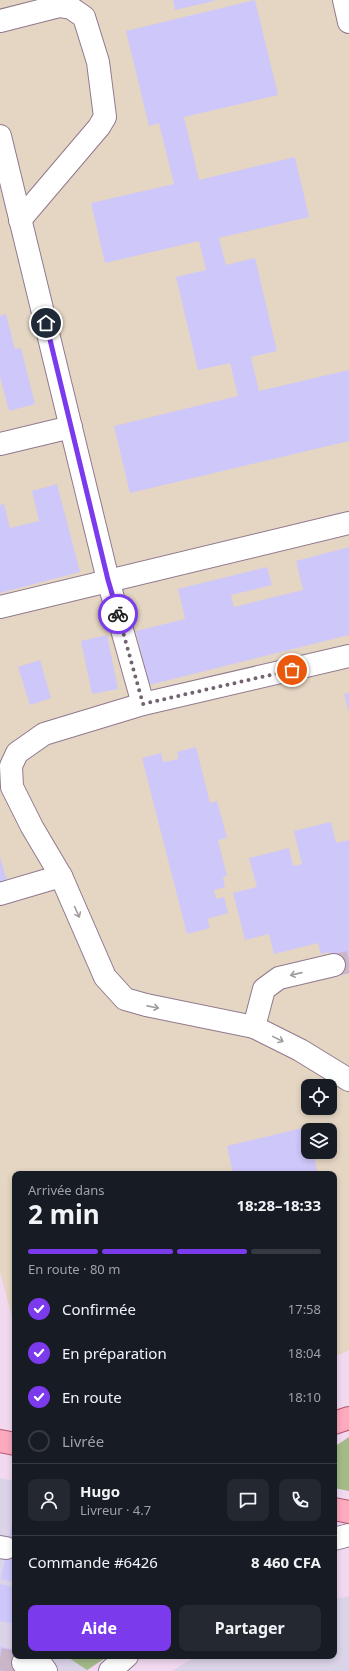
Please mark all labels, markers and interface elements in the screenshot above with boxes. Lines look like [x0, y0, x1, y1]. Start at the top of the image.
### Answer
pin [29, 306, 63, 340]
icon: home [35, 312, 57, 334]
courier [98, 594, 138, 634]
icon: bike [107, 603, 129, 625]
pin [275, 653, 309, 687]
icon: bag [281, 659, 303, 681]
one-way arrow [73, 905, 81, 917]
one-way arrow [290, 970, 303, 978]
one-way arrow [146, 1003, 159, 1011]
one-way arrow [272, 1036, 284, 1043]
map controls [301, 1079, 337, 1159]
button: locate [301, 1079, 337, 1115]
button: layers [301, 1123, 337, 1159]
text: Arrivée dans [28, 1181, 105, 1199]
text: 18:28–18:33 [236, 1195, 321, 1215]
text: 2 min [28, 1196, 100, 1232]
text: En route · 80 m [28, 1260, 120, 1278]
icon: check [28, 1298, 50, 1320]
text: Confirmée [62, 1299, 136, 1319]
text: 17:58 [288, 1300, 321, 1318]
icon: check [28, 1342, 50, 1364]
text: En préparation [62, 1343, 167, 1363]
text: 18:04 [288, 1344, 321, 1362]
icon: check [28, 1386, 50, 1408]
text: En route [62, 1387, 122, 1407]
text: 18:10 [288, 1388, 321, 1406]
text: Livrée [62, 1431, 104, 1451]
button: person [28, 1479, 70, 1521]
button: chat [227, 1479, 269, 1521]
button: phone [279, 1479, 321, 1521]
text: Hugo [80, 1481, 120, 1501]
text: Livreur · 4.7 [80, 1501, 151, 1519]
text: Commande #6426 [28, 1552, 158, 1572]
text: 8 460 CFA [251, 1552, 321, 1572]
button: Aide [28, 1605, 171, 1651]
button: Partager [179, 1605, 321, 1651]

